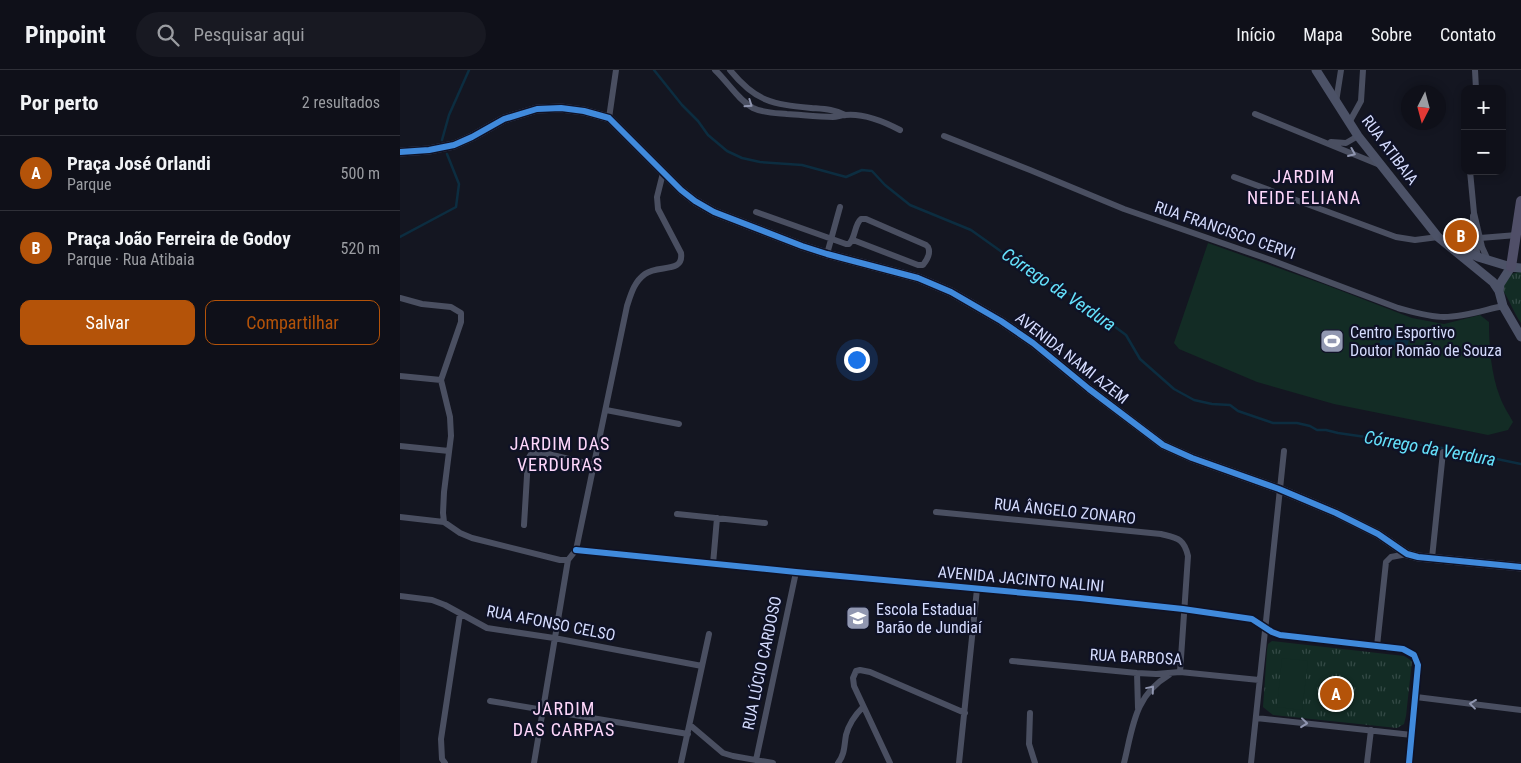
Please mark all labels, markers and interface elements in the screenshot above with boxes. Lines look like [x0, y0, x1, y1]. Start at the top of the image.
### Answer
search box [136, 12, 486, 57]
text: Pinpoint [25, 21, 106, 49]
icon: search [154, 21, 182, 49]
text: Pesquisar aqui [194, 23, 305, 46]
text: Início [1236, 24, 1275, 45]
text: Mapa [1303, 24, 1343, 45]
text: Sobre [1371, 24, 1412, 45]
text: Contato [1440, 24, 1496, 45]
north arrow [1401, 85, 1446, 130]
map controls [1461, 85, 1506, 175]
button: + [1461, 85, 1506, 130]
text: Por perto [20, 91, 99, 115]
text: 2 resultados [302, 93, 380, 112]
one-way arrow [744, 98, 753, 108]
street label: RUA ATIBAIA [1358, 112, 1422, 188]
button: − [1461, 130, 1506, 175]
one-way arrow [1347, 147, 1356, 158]
text: Praça José Orlandi [67, 152, 211, 175]
text: A [31, 164, 41, 183]
text: 500 m [341, 164, 380, 183]
district label: JARDIM NEIDE ELIANA [1247, 166, 1361, 208]
text: Parque [67, 175, 111, 194]
street label: RUA FRANCISCO CERVI [1152, 197, 1298, 263]
pin: B [1445, 217, 1477, 255]
text: Praça João Ferreira de Godoy [67, 227, 291, 250]
text: B [32, 239, 40, 258]
text: 520 m [341, 239, 380, 258]
water label: Córrego da Verdura [998, 243, 1120, 335]
text: Parque · Rua Atibaia [67, 250, 195, 269]
button: Salvar [20, 300, 195, 345]
button: Compartilhar [205, 300, 380, 345]
street label: AVENIDA NAMI AZEM [1012, 308, 1132, 408]
place label: Centro Esportivo Doutor Romão de Souza [1350, 323, 1502, 360]
sports icon: Centro Esportivo Doutor Romão de Souza [1319, 328, 1345, 354]
your location [844, 347, 870, 373]
water label: Córrego da Verdura [1363, 426, 1497, 470]
district label: JARDIM DAS VERDURAS [510, 433, 610, 475]
street label: RUA ÂNGELO ZONARO [993, 494, 1137, 528]
street label: AVENIDA JACINTO NALINI [937, 562, 1105, 596]
street label: RUA LÚCIO CARDOSO [739, 594, 785, 732]
place label: Escola Estadual Barão de Jundiaí [876, 600, 983, 637]
street label: RUA AFONSO CELSO [485, 601, 617, 645]
school or university icon: Escola Estadual Barão de Jundiaí [845, 605, 871, 631]
street label: RUA BARBOSA [1089, 645, 1183, 669]
pin: A [1320, 675, 1352, 713]
one-way arrow [1145, 686, 1153, 695]
district label: JARDIM DAS CARPAS [513, 698, 615, 740]
one-way arrow [1468, 699, 1476, 710]
one-way arrow [1300, 717, 1308, 728]

